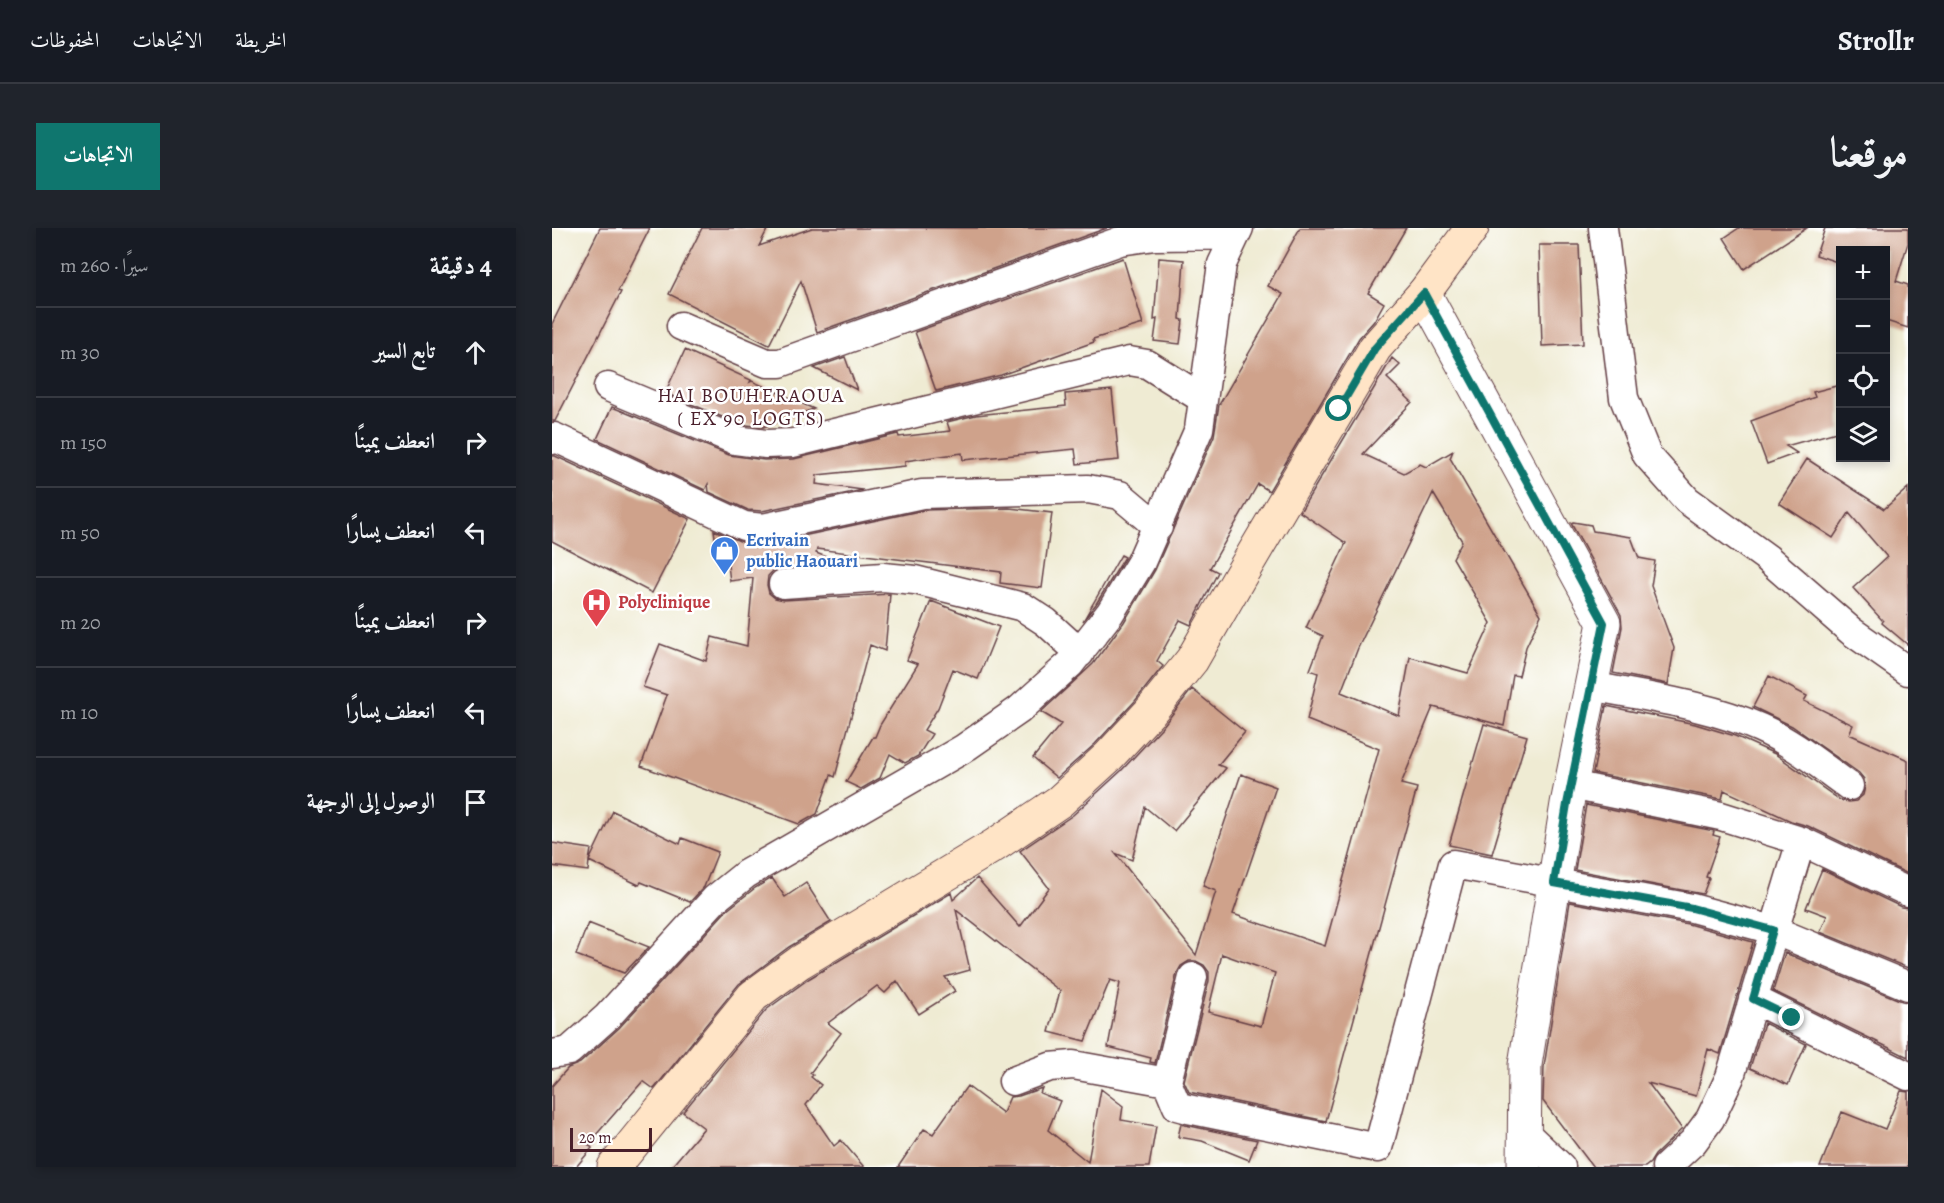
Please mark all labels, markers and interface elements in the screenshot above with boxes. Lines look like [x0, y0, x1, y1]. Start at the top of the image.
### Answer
text: Strollr [1838, 22, 1914, 60]
text: المحفوظات [30, 26, 99, 54]
text: الاتجاهات [132, 26, 202, 54]
text: الخريطة [235, 26, 286, 54]
button: الاتجاهات [36, 123, 160, 190]
text: موقعنا [1830, 123, 1908, 180]
map controls [1836, 246, 1890, 462]
button: + [1836, 246, 1890, 300]
text: 4 دقيقة [430, 248, 492, 283]
text: سيرًا · 260 m [60, 252, 149, 279]
button: − [1836, 300, 1890, 354]
text: تابع السير [374, 336, 435, 366]
icon: ahead [459, 336, 492, 369]
text: 30 m [60, 339, 100, 366]
button: locate [1836, 354, 1890, 408]
district label: HAI BOUHERAOUA ( EX 90 LOGTS) [657, 382, 845, 432]
route start [1325, 395, 1351, 421]
button: layers [1836, 408, 1890, 462]
text: انعطف يمينًا [355, 426, 435, 456]
icon: right [459, 426, 492, 459]
text: 150 m [60, 429, 107, 456]
text: انعطف يسارًا [346, 516, 435, 546]
icon: left [459, 516, 492, 549]
text: 50 m [60, 519, 100, 546]
place label: Ecrivain public Haouari [746, 528, 858, 573]
shop icon: Ecrivain public Haouari [709, 534, 741, 576]
hospital icon: Polyclinique [581, 586, 613, 628]
place label: Polyclinique [618, 590, 710, 614]
text: انعطف يمينًا [355, 606, 435, 636]
icon: right [459, 606, 492, 639]
text: 20 m [60, 609, 101, 636]
text: انعطف يسارًا [346, 696, 435, 726]
icon: left [459, 696, 492, 729]
text: 10 m [60, 699, 98, 726]
text: الوصول إلى الوجهة [307, 786, 435, 816]
icon: arrive [459, 786, 492, 819]
route end [1778, 1004, 1804, 1030]
scale bar [570, 1125, 652, 1152]
text: 20 m [579, 1127, 612, 1149]

